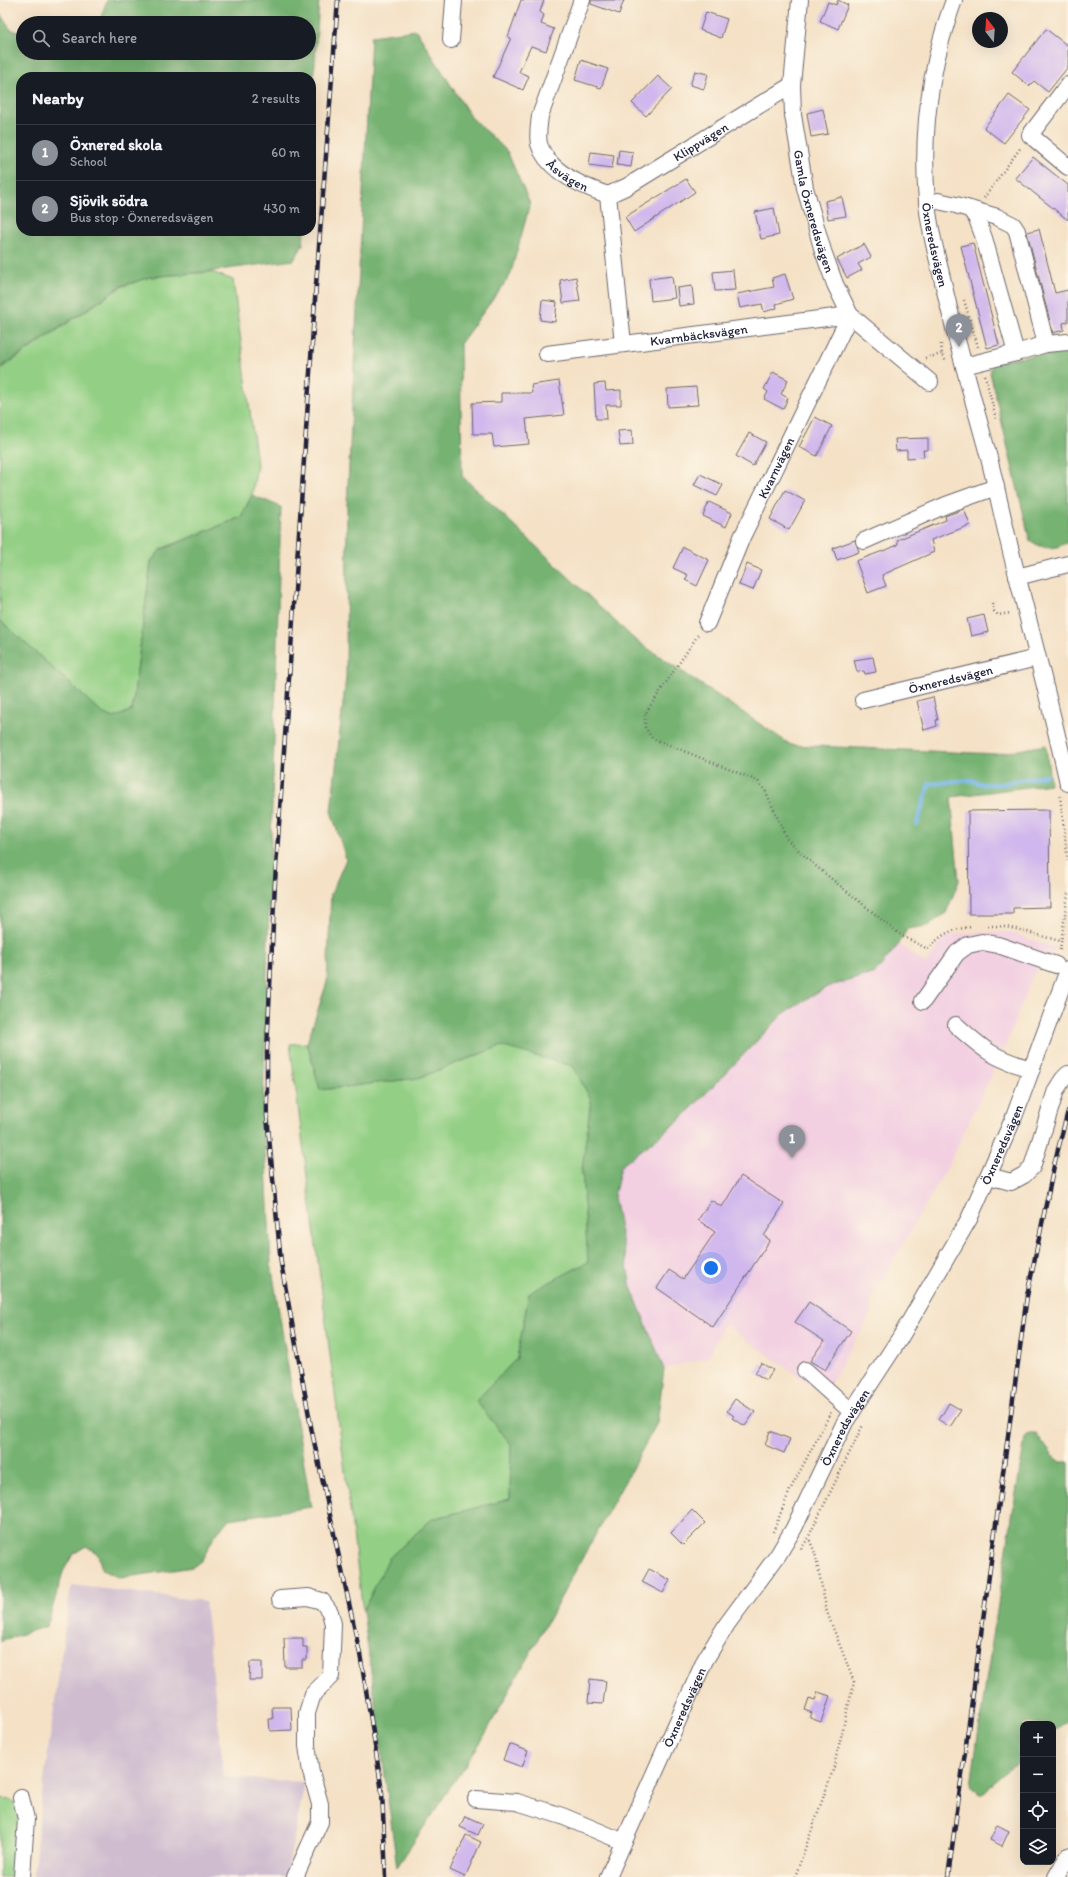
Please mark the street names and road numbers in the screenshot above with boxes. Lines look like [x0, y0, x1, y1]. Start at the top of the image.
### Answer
street label: Klippvägen [670, 119, 731, 164]
street label: Gamla Öxneredsvägen [791, 149, 838, 275]
street label: Åsvägen [543, 156, 592, 194]
street label: Öxneredsvägen [920, 202, 951, 288]
street label: Kvarnbäcksvägen [649, 321, 749, 348]
street label: Kvarnvägen [755, 434, 797, 501]
street label: Öxneredsvägen [907, 661, 994, 696]
street label: Öxneredsvägen [978, 1102, 1026, 1187]
street label: Öxneredsvägen [818, 1386, 872, 1468]
street label: Öxneredsvägen [659, 1665, 708, 1750]

